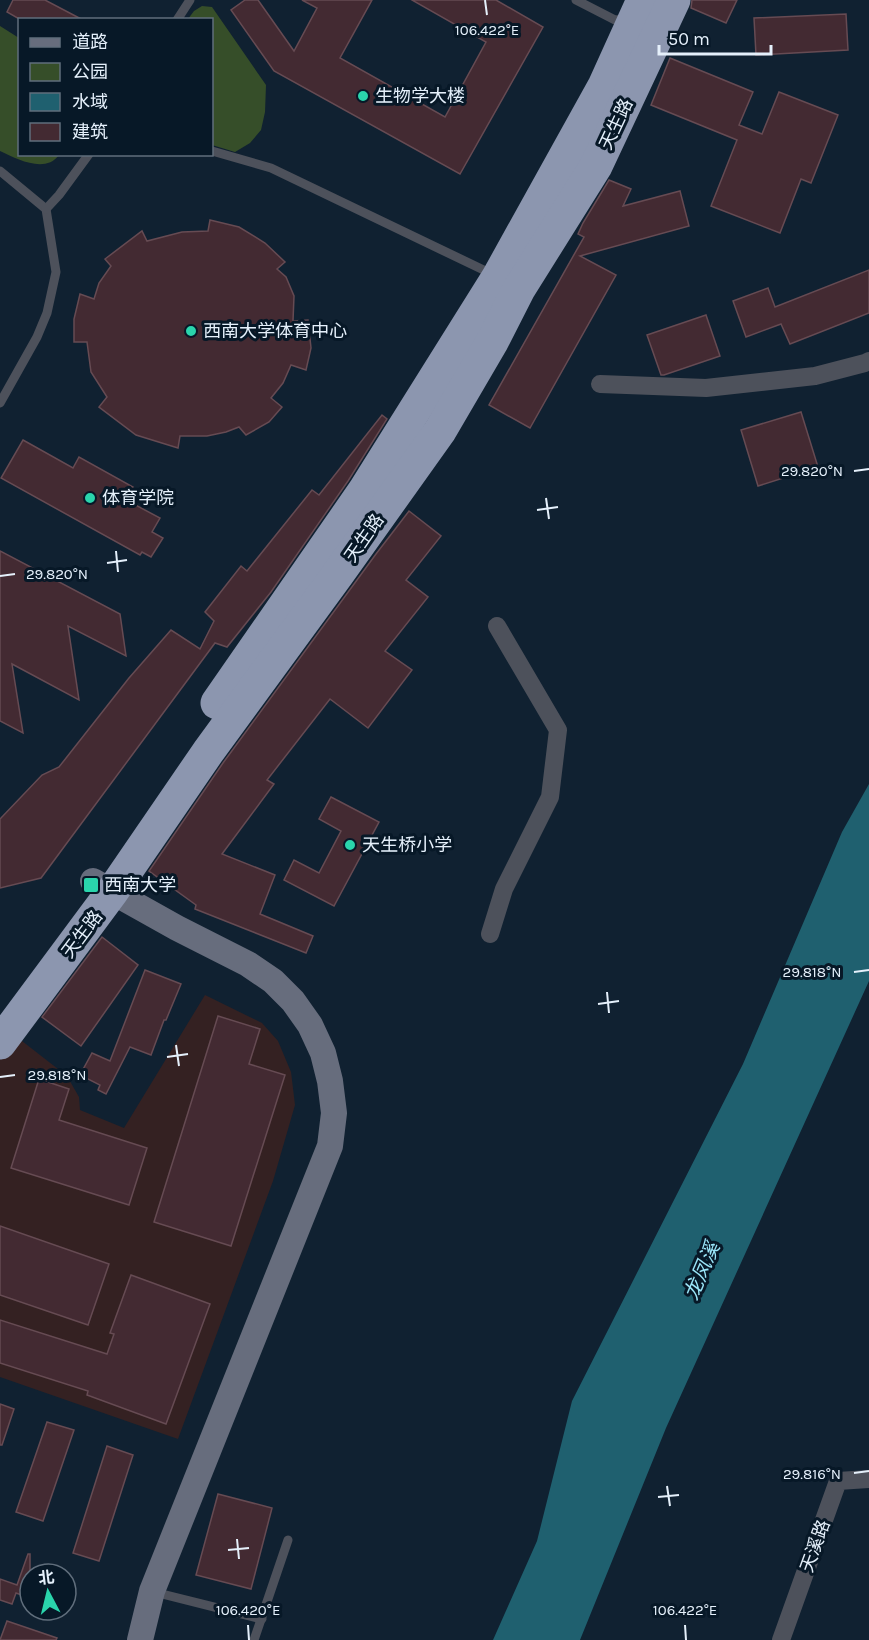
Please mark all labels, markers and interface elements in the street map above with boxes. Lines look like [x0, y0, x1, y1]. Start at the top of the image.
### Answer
legend [18, 18, 213, 156]
scale bar [659, 18, 772, 56]
text: 106.422°E [455, 21, 519, 39]
text: 50 m [668, 28, 710, 50]
text: 道路 [72, 31, 108, 53]
text: 公园 [72, 61, 108, 83]
place label: 生物学大楼 [375, 85, 465, 107]
marker: 生物学大楼 [356, 89, 370, 103]
text: 水域 [72, 91, 108, 113]
street label: 天生路 [595, 95, 637, 153]
text: 建筑 [72, 121, 108, 143]
place label: 西南大学体育中心 [203, 320, 347, 342]
marker: 西南大学体育中心 [184, 324, 198, 338]
text: 29.820°N [781, 462, 843, 480]
place label: 体育学院 [102, 487, 174, 509]
marker: 体育学院 [83, 491, 97, 505]
street label: 天生路 [340, 510, 388, 566]
text: 29.820°N [26, 565, 88, 583]
place label: 天生桥小学 [362, 834, 452, 856]
marker: 天生桥小学 [343, 838, 357, 852]
place label: 西南大学 [104, 874, 176, 896]
marker: 西南大学 [82, 876, 100, 894]
street label: 天生路 [57, 906, 107, 962]
text: 29.818°N [783, 963, 841, 981]
text: 29.818°N [28, 1066, 86, 1084]
water label: 龙凤溪 [680, 1237, 725, 1303]
text: 29.816°N [783, 1465, 841, 1483]
street label: 天溪路 [795, 1517, 835, 1575]
north arrow [18, 1562, 78, 1622]
text: 北 [37, 1567, 55, 1588]
text: 106.420°E [216, 1601, 280, 1619]
text: 106.422°E [653, 1601, 717, 1619]

